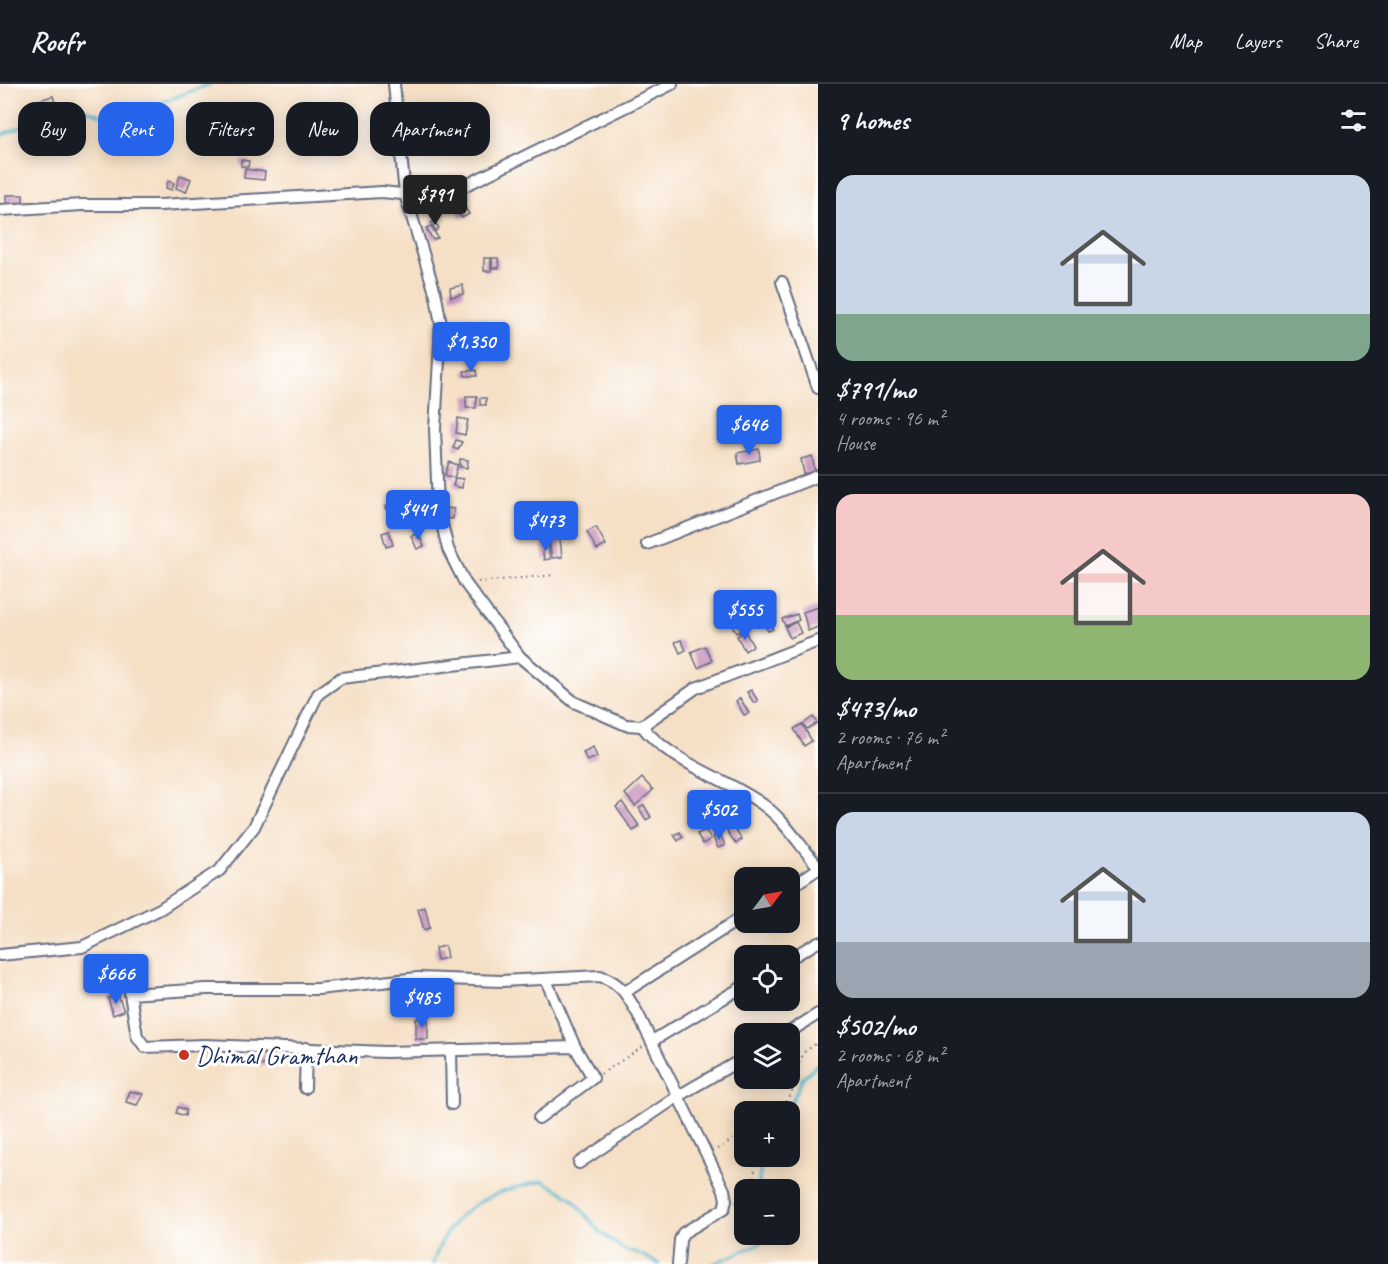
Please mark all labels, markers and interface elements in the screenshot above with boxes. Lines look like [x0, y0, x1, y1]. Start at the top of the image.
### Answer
text: Roofr [30, 24, 84, 59]
text: Map [1169, 28, 1202, 54]
text: Layers [1235, 28, 1281, 54]
text: Share [1314, 28, 1358, 54]
chip: Buy [18, 102, 86, 156]
chip: Rent [98, 102, 174, 156]
chip: Filters [186, 102, 274, 156]
chip: New [286, 102, 358, 156]
chip: Apartment [370, 102, 490, 156]
text: 9 homes [836, 104, 909, 137]
icon: filters [1337, 104, 1370, 137]
pin: $791 [399, 175, 471, 226]
text: $791 [417, 182, 453, 207]
icon: home [1049, 214, 1157, 322]
pin: $1,350 [422, 322, 520, 373]
text: $1,350 [447, 329, 495, 354]
text: $791/mo [836, 373, 916, 406]
pin: $646 [713, 405, 785, 456]
text: 4 rooms · 96 m² [836, 406, 944, 431]
text: $646 [731, 412, 767, 437]
text: House [836, 431, 875, 456]
pin: $441 [382, 490, 454, 541]
text: $441 [400, 497, 436, 522]
pin: $473 [510, 501, 582, 552]
text: $473 [528, 508, 564, 533]
icon: home [1049, 533, 1157, 641]
pin: $555 [709, 590, 781, 641]
text: $555 [727, 597, 763, 622]
text: $473/mo [836, 692, 916, 725]
text: 2 rooms · 76 m² [836, 725, 944, 750]
text: Apartment [836, 750, 909, 775]
pin: $502 [683, 790, 755, 841]
text: $502 [701, 797, 737, 822]
icon: home [1049, 851, 1157, 959]
north arrow [734, 867, 800, 933]
map controls [734, 867, 800, 1245]
button: locate [734, 945, 800, 1011]
pin: $666 [80, 954, 152, 1005]
text: $666 [97, 961, 135, 986]
pin: $485 [386, 978, 458, 1029]
text: $485 [404, 985, 440, 1010]
text: $502/mo [836, 1010, 916, 1043]
button: layers [734, 1023, 800, 1089]
place label: Dhimal Gramthan [196, 1039, 358, 1072]
text: 2 rooms · 68 m² [836, 1043, 944, 1068]
marker: Dhimal Gramthan [177, 1048, 191, 1062]
text: Apartment [836, 1068, 909, 1093]
button: + [734, 1101, 800, 1167]
button: − [734, 1179, 800, 1245]

